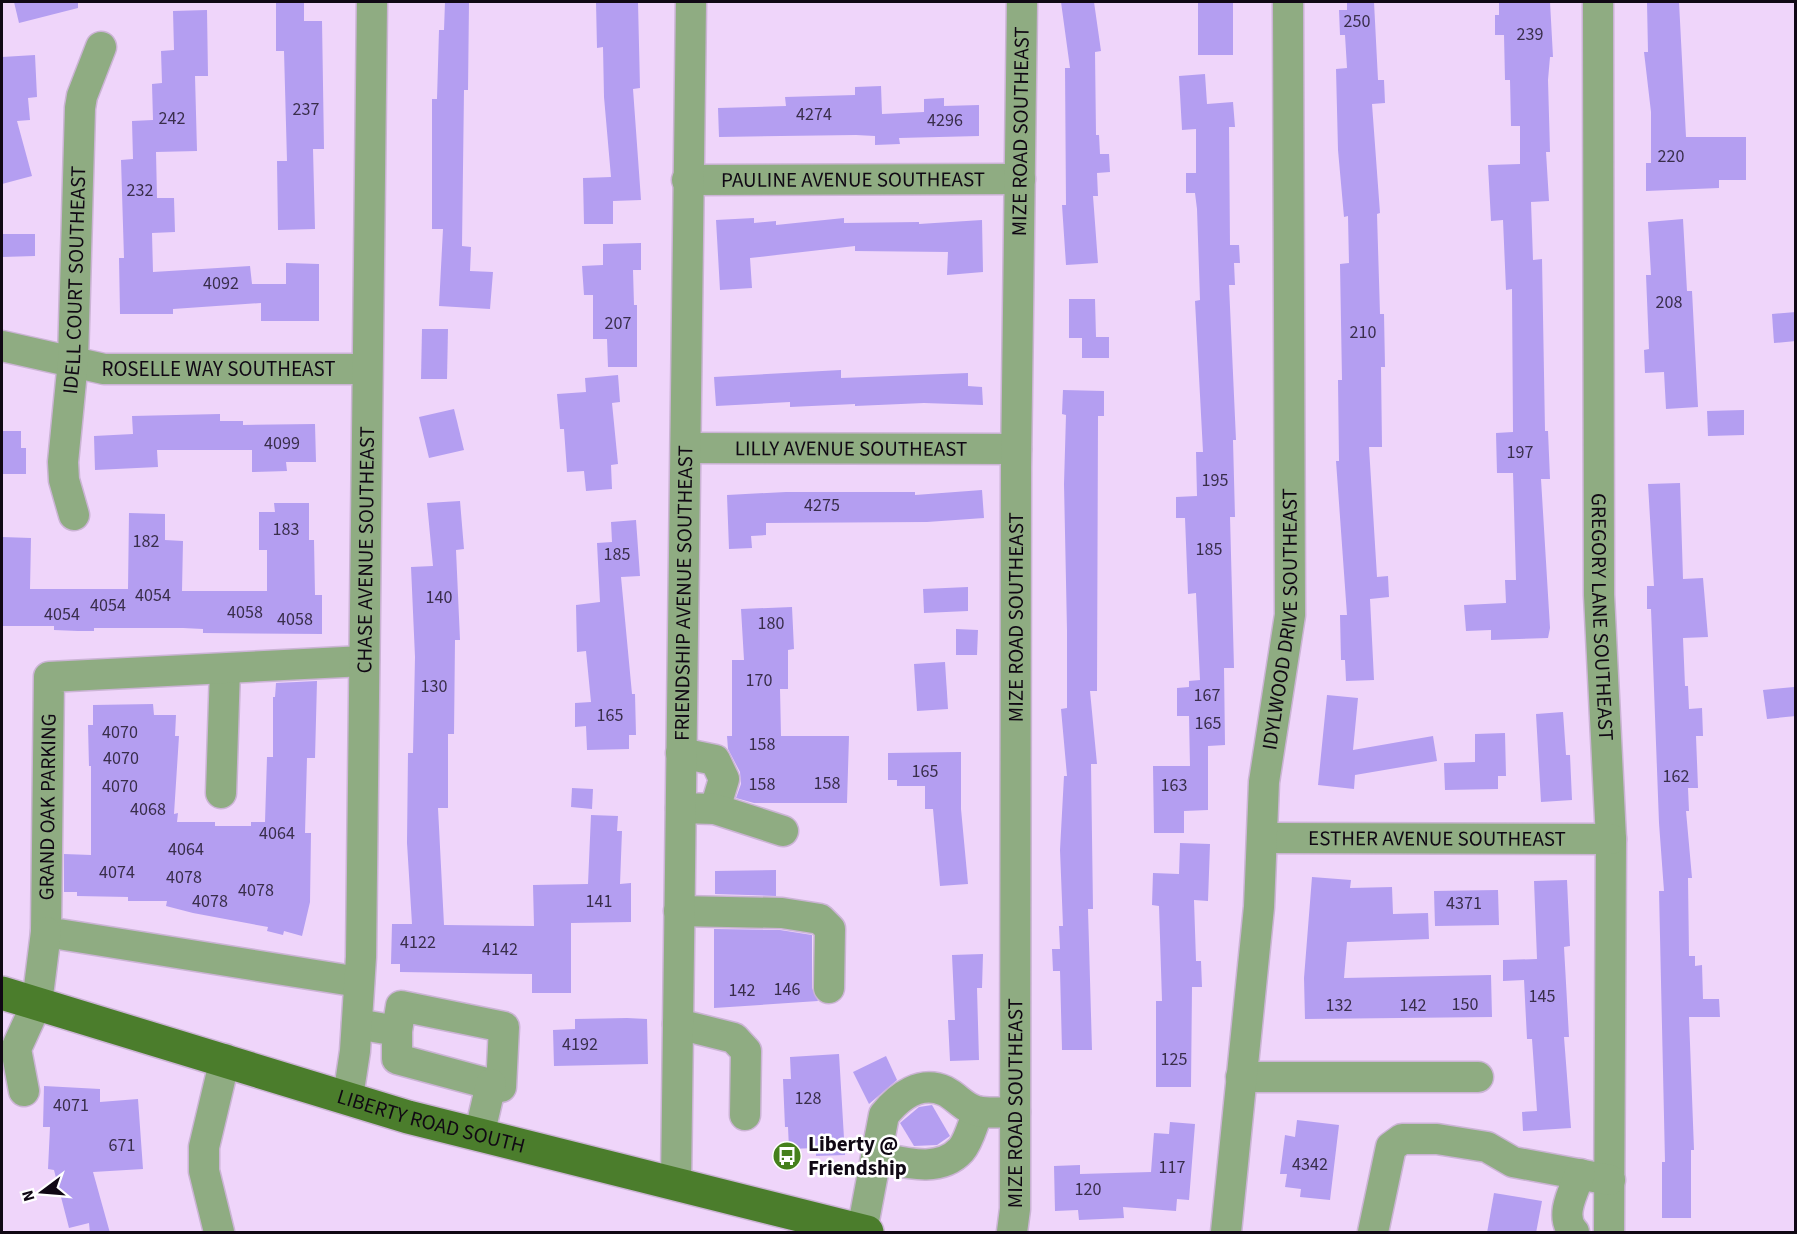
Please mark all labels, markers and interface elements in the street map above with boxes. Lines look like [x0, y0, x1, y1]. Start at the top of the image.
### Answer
house number: 250 [1344, 9, 1370, 34]
house number: 239 [1517, 22, 1543, 47]
street label: MIZE ROAD SOUTHEAST [1004, 26, 1037, 236]
house number: 237 [293, 97, 319, 122]
house number: 4274 [796, 102, 832, 127]
house number: 242 [159, 106, 185, 131]
house number: 4296 [927, 108, 963, 133]
house number: 220 [1658, 144, 1684, 169]
street label: PAULINE AVENUE SOUTHEAST [721, 164, 985, 195]
street label: IDELL COURT SOUTHEAST [55, 165, 93, 395]
house number: 232 [127, 178, 153, 203]
house number: 4092 [203, 271, 239, 296]
house number: 208 [1656, 290, 1682, 315]
house number: 207 [605, 311, 631, 336]
house number: 210 [1350, 320, 1376, 345]
street label: ROSELLE WAY SOUTHEAST [101, 354, 335, 384]
street label: CHASE AVENUE SOUTHEAST [349, 426, 382, 674]
house number: 4099 [264, 431, 300, 456]
street label: LILLY AVENUE SOUTHEAST [735, 433, 967, 464]
house number: 197 [1507, 440, 1533, 465]
street label: FRIENDSHIP AVENUE SOUTHEAST [667, 445, 700, 741]
house number: 195 [1202, 468, 1228, 493]
street label: IDYLWOOD DRIVE SOUTHEAST [1254, 488, 1305, 752]
house number: 4275 [804, 493, 840, 518]
street label: GREGORY LANE SOUTHEAST [1584, 493, 1621, 741]
street label: MIZE ROAD SOUTHEAST [1001, 512, 1031, 722]
house number: 183 [273, 517, 299, 542]
house number: 182 [133, 529, 159, 554]
house number: 185 [1196, 537, 1222, 562]
house number: 185 [604, 542, 630, 567]
house number: 4054 [135, 583, 171, 608]
house number: 140 [426, 585, 452, 610]
house number: 4054 [90, 593, 126, 618]
house number: 4058 [227, 600, 263, 625]
house number: 4054 [44, 602, 80, 627]
house number: 4058 [277, 607, 313, 632]
house number: 180 [758, 611, 784, 636]
house number: 170 [746, 668, 772, 693]
house number: 130 [421, 674, 447, 699]
house number: 167 [1194, 683, 1220, 708]
house number: 165 [597, 703, 623, 728]
house number: 165 [1195, 711, 1221, 736]
street label: GRAND OAK PARKING [31, 713, 64, 901]
house number: 4070 [102, 720, 138, 745]
house number: 158 [749, 732, 775, 757]
house number: 4070 [103, 746, 139, 771]
house number: 165 [912, 759, 938, 784]
house number: 162 [1663, 764, 1689, 789]
house number: 158 [814, 771, 840, 796]
house number: 158 [749, 772, 775, 797]
house number: 163 [1161, 773, 1187, 798]
house number: 4070 [102, 774, 138, 799]
house number: 4068 [130, 797, 166, 822]
house number: 4064 [259, 821, 295, 846]
street label: ESTHER AVENUE SOUTHEAST [1308, 823, 1566, 854]
house number: 4064 [168, 837, 204, 862]
house number: 4074 [99, 860, 135, 885]
house number: 4078 [166, 865, 202, 890]
house number: 4078 [238, 878, 274, 903]
house number: 4078 [192, 889, 228, 914]
house number: 141 [586, 889, 612, 914]
house number: 4371 [1446, 891, 1482, 916]
house number: 4122 [400, 930, 436, 955]
house number: 4142 [482, 937, 518, 962]
house number: 146 [774, 977, 800, 1002]
house number: 142 [729, 978, 755, 1003]
house number: 145 [1529, 984, 1555, 1009]
house number: 150 [1452, 992, 1478, 1017]
house number: 132 [1326, 993, 1352, 1018]
house number: 142 [1400, 993, 1426, 1018]
street label: MIZE ROAD SOUTHEAST [1000, 998, 1030, 1208]
house number: 4192 [562, 1032, 598, 1057]
house number: 125 [1161, 1047, 1187, 1072]
street label: LIBERTY ROAD SOUTH [333, 1081, 528, 1161]
house number: 128 [795, 1086, 821, 1111]
house number: 4071 [53, 1093, 89, 1118]
place label: Liberty @ Friendship [808, 1129, 907, 1183]
house number: 671 [109, 1133, 135, 1158]
bus stop icon: Liberty @ Friendship [771, 1140, 803, 1172]
house number: 4342 [1292, 1152, 1328, 1177]
house number: 117 [1159, 1155, 1185, 1180]
north arrow [12, 1162, 72, 1222]
house number: 120 [1075, 1177, 1101, 1202]
text: N [17, 1188, 41, 1204]

